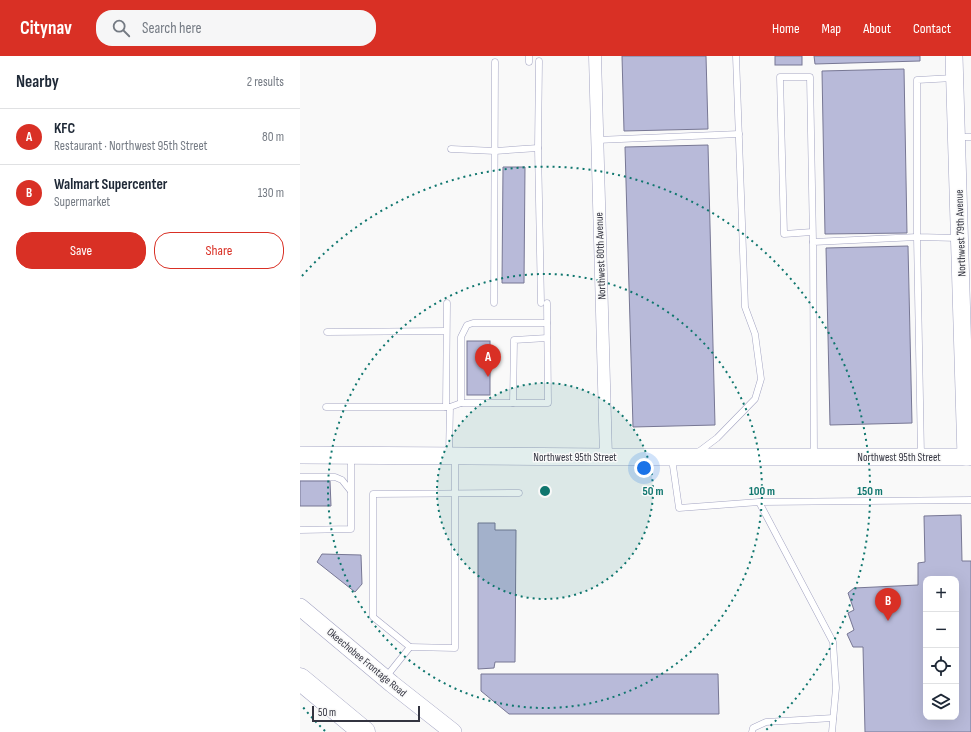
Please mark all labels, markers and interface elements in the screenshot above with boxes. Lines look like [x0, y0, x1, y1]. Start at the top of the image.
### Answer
search box [96, 10, 376, 46]
text: Citynav [20, 17, 72, 40]
icon: search [110, 17, 132, 39]
text: Search here [142, 19, 202, 38]
text: Home [772, 20, 800, 37]
text: Map [822, 20, 841, 37]
text: About [863, 20, 891, 37]
text: Contact [913, 20, 951, 37]
text: Nearby [16, 72, 59, 92]
text: 2 results [247, 74, 284, 90]
text: KFC [54, 119, 75, 138]
text: A [26, 129, 32, 145]
text: 80 m [262, 129, 284, 145]
text: Restaurant · Northwest 95th Street [54, 138, 208, 154]
text: Walmart Supercenter [54, 175, 168, 194]
text: B [26, 185, 32, 201]
text: 130 m [258, 185, 284, 201]
street label: Northwest 79th Avenue [952, 189, 969, 277]
text: Supermarket [54, 194, 110, 210]
street label: Northwest 80th Avenue [592, 212, 609, 300]
button: Save [16, 232, 146, 269]
button: Share [154, 232, 284, 269]
pin: A [475, 344, 501, 377]
street label: Northwest 95th Street [533, 451, 617, 464]
street label: Northwest 95th Street [857, 451, 941, 464]
your location [634, 458, 654, 478]
centre of rings [538, 484, 552, 498]
text: 50 m [643, 484, 663, 499]
text: 100 m [749, 484, 775, 499]
text: 150 m [857, 484, 883, 499]
map controls [923, 576, 959, 720]
button: + [923, 576, 959, 612]
pin: B [875, 588, 901, 621]
button: − [923, 612, 959, 648]
street label: Okeechobee Frontage Road [324, 625, 409, 700]
button: locate [923, 648, 959, 684]
button: layers [923, 684, 959, 720]
scale bar [312, 704, 420, 723]
text: 50 m [318, 706, 336, 719]

